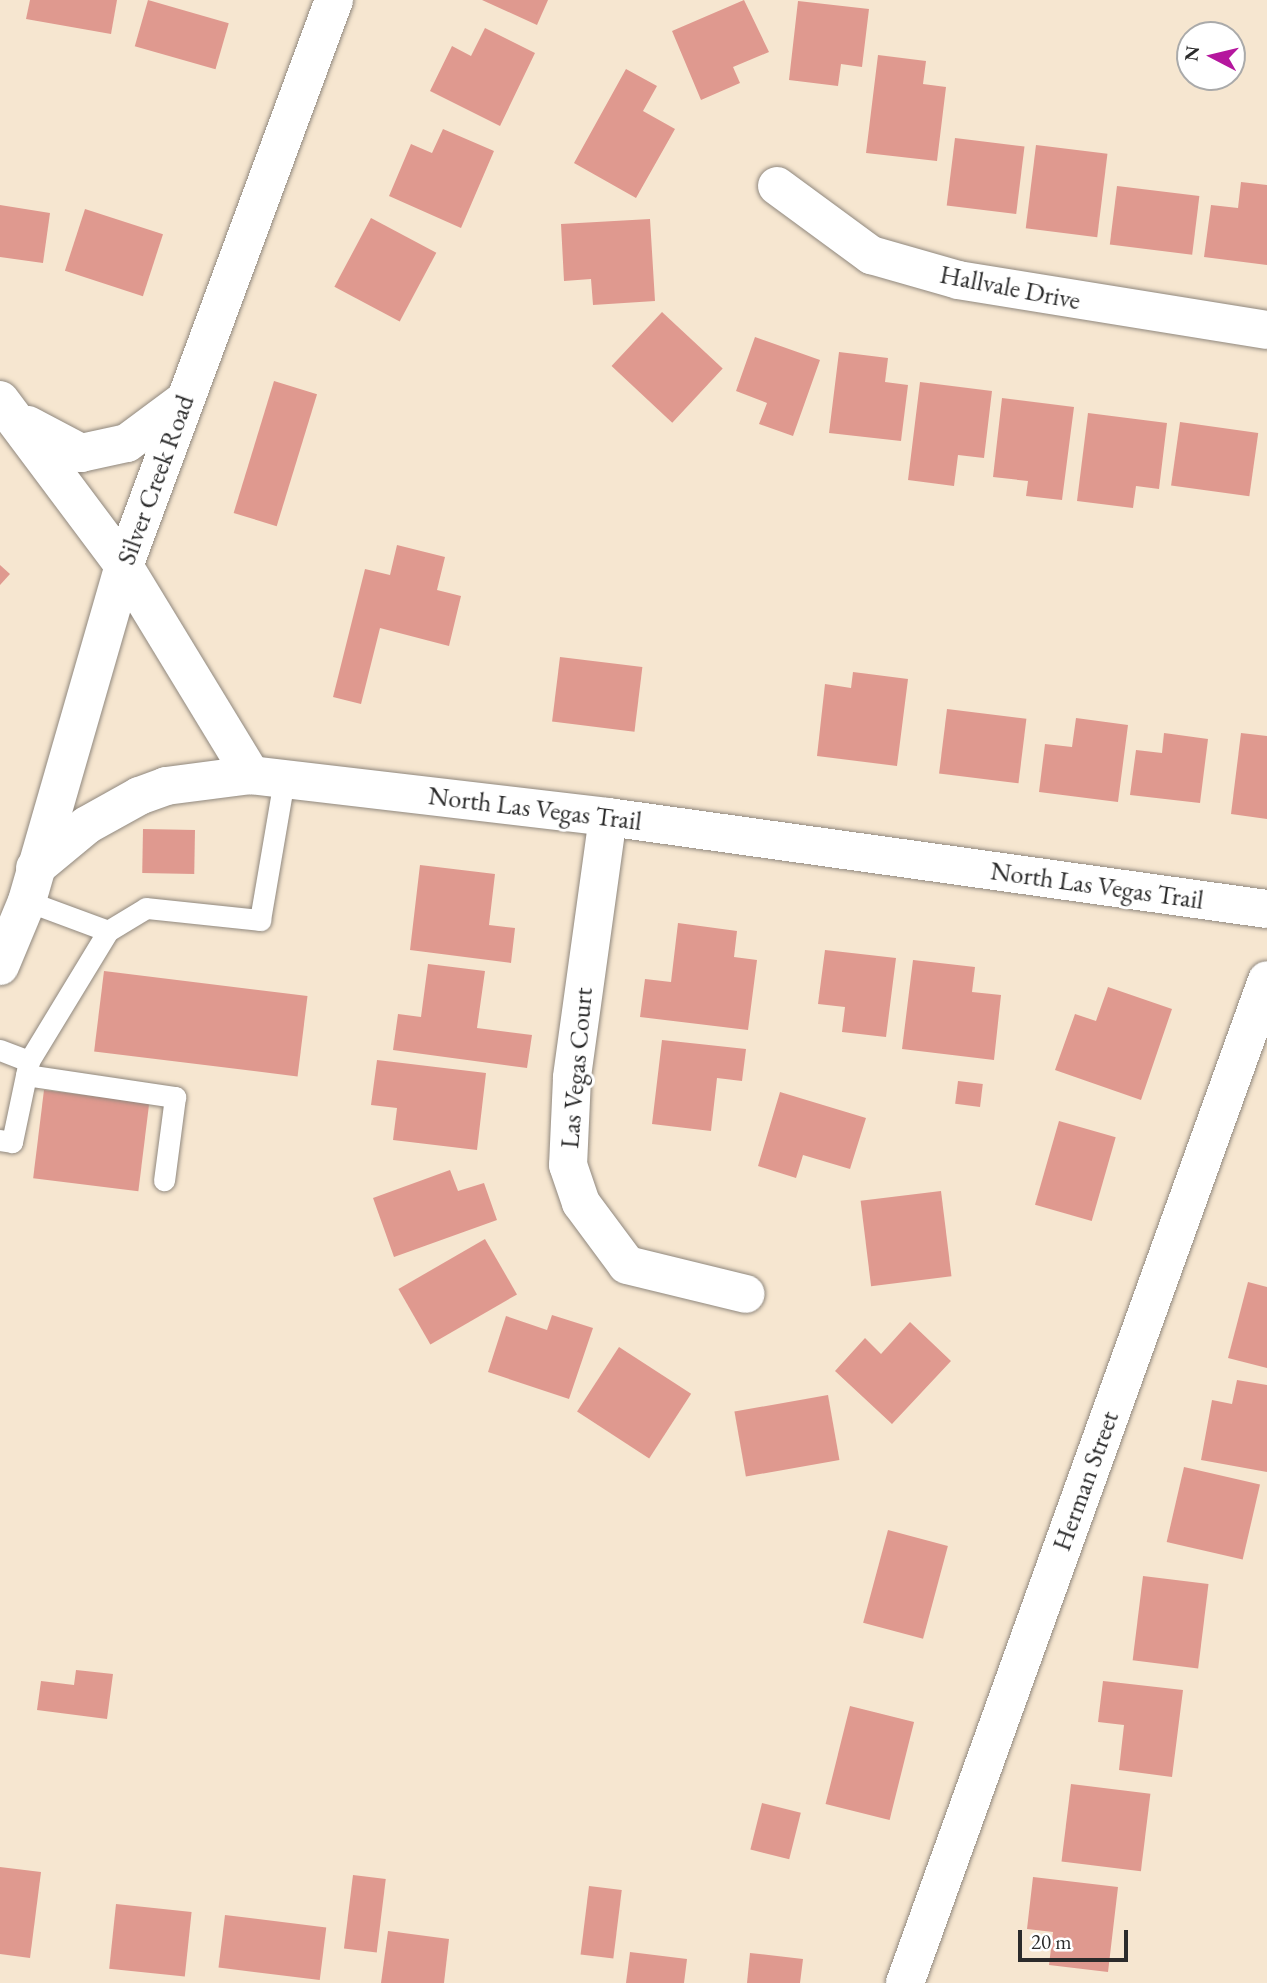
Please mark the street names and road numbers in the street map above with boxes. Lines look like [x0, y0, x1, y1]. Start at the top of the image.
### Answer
street label: Hallvale Drive [937, 259, 1083, 317]
street label: Silver Creek Road [111, 391, 201, 569]
street label: North Las Vegas Trail [426, 780, 644, 838]
street label: North Las Vegas Trail [988, 856, 1206, 916]
street label: Las Vegas Court [554, 986, 600, 1150]
street label: Herman Street [1046, 1407, 1126, 1555]

